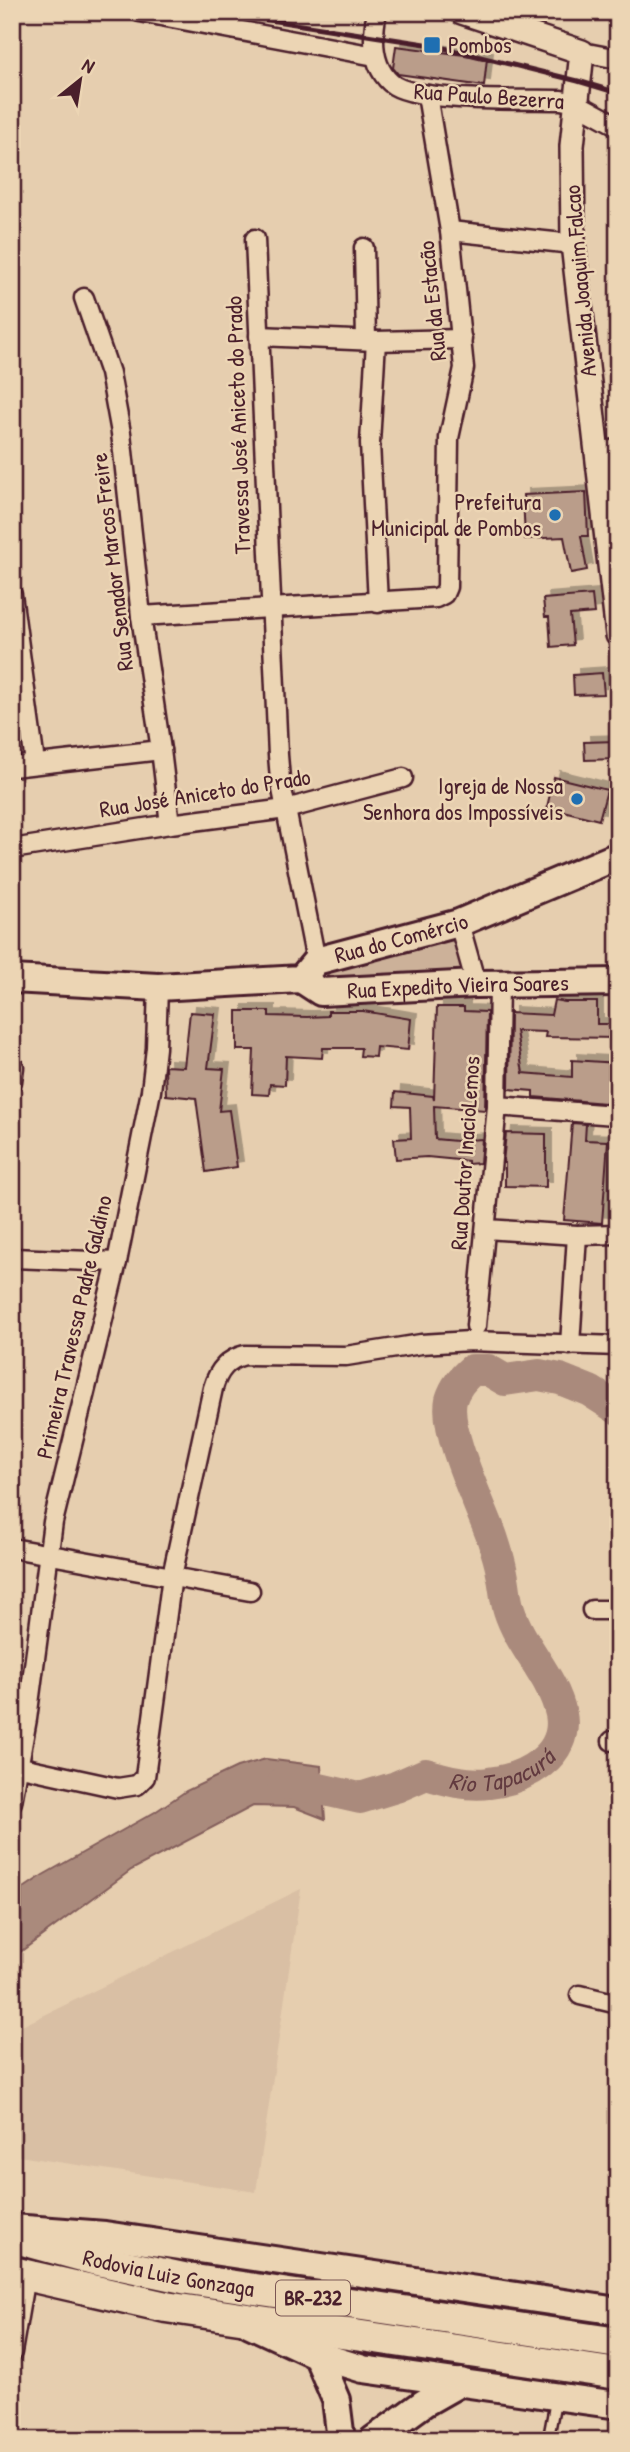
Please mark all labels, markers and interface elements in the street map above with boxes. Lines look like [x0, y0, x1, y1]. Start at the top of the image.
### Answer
place label: Pombos [448, 29, 512, 60]
marker: Pombos [422, 35, 442, 55]
north arrow [46, 46, 116, 116]
text: N [78, 51, 99, 79]
street label: Rua Paulo Bezerra [413, 75, 565, 116]
street label: Avenida Joaquim Falcao [556, 184, 603, 378]
street label: Rua da Estacão [410, 240, 453, 363]
street label: Travessa José Aniceto do Prado [218, 296, 257, 555]
street label: Rua Senador Marcos Freire [83, 451, 140, 673]
place label: Prefeitura Municipal de Pombos [371, 486, 541, 543]
marker: Prefeitura Municipal de Pombos [547, 507, 563, 523]
street label: Rua José Aniceto do Prado [97, 761, 313, 824]
place label: Igreja de Nossa Senhora dos Impossíveis [363, 770, 563, 827]
marker: Igreja de Nossa Senhora dos Impossíveis [569, 791, 585, 807]
street label: Rua do Comércio [331, 905, 473, 970]
street label: Rua Expedito Vieira Soares [347, 967, 569, 1006]
street label: Rua Doutor InacioLemos [442, 1055, 487, 1251]
street label: Primeira Travessa Padre Galdino [28, 1192, 119, 1462]
water label: Rio Tapacurá [447, 1740, 563, 1799]
street label: Rodovia Luiz Gonzaga [80, 2241, 256, 2304]
road number: BR-232 [276, 2280, 350, 2316]

